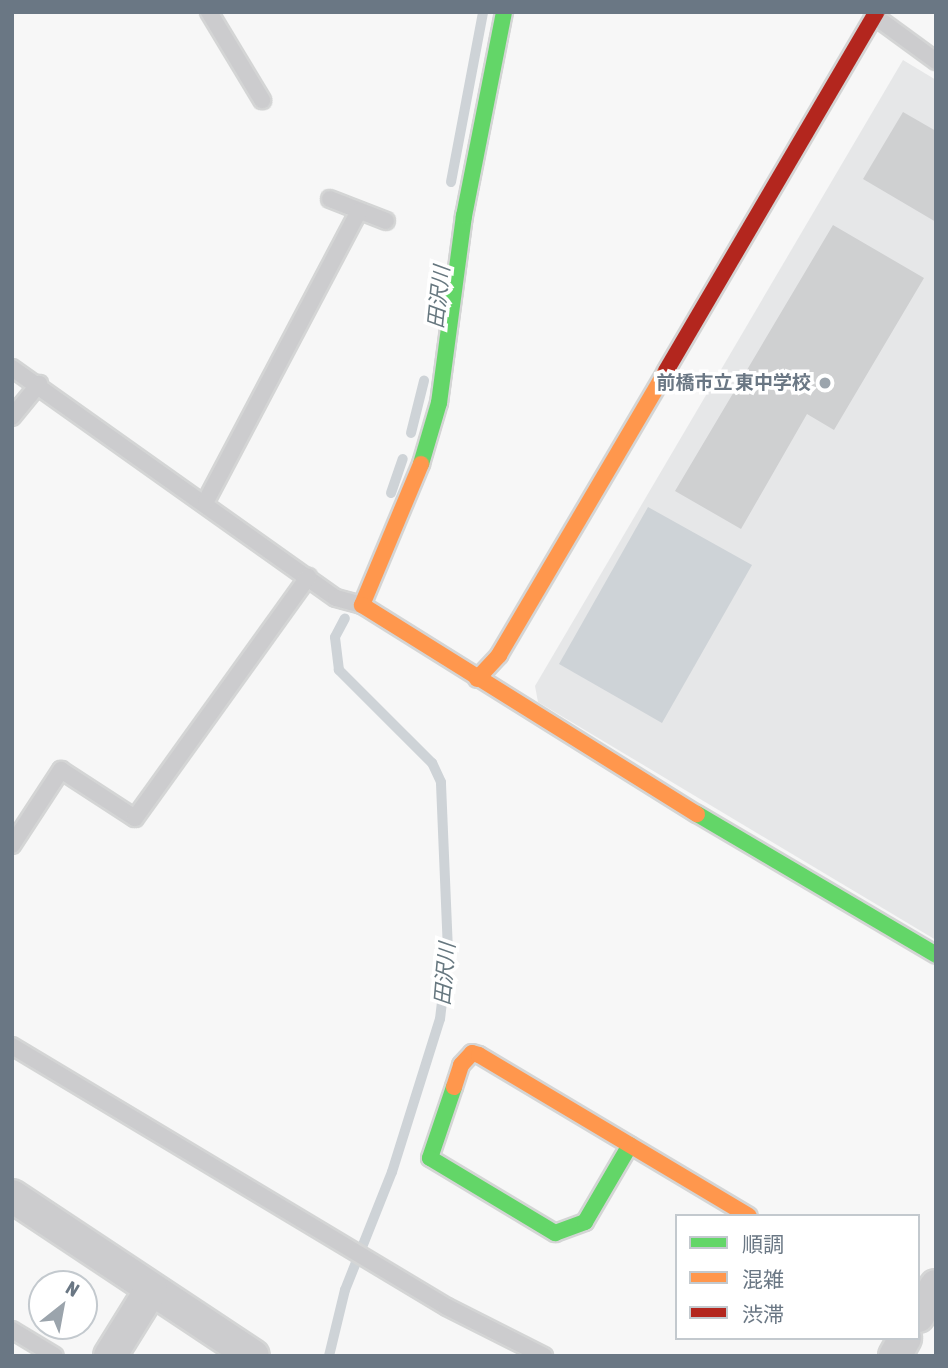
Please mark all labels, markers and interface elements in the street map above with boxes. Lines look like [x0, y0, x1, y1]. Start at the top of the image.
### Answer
water label: 田沢川 [422, 264, 454, 330]
place label: 前橋市立 東中学校 [656, 372, 811, 394]
marker: 前橋市立 東中学校 [817, 375, 833, 391]
water label: 田沢川 [429, 942, 459, 1006]
legend [675, 1214, 920, 1340]
text: 順調 [742, 1232, 784, 1256]
text: 混雑 [742, 1267, 784, 1291]
north arrow [28, 1270, 98, 1340]
text: N [62, 1276, 83, 1301]
text: 渋滞 [742, 1302, 784, 1326]

